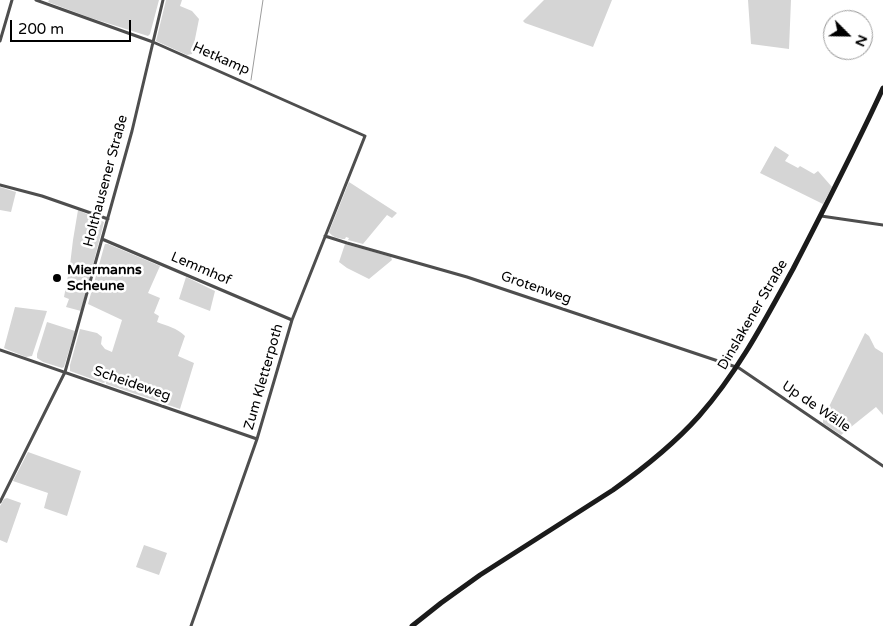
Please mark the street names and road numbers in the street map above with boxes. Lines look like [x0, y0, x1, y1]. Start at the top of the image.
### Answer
street label: Hetkamp [190, 39, 252, 79]
street label: Holthausener Straße [80, 113, 132, 249]
street label: Lemmhof [168, 249, 234, 289]
street label: Dinslakener Straße [715, 257, 791, 373]
street label: Grotenweg [499, 268, 573, 308]
street label: Zum Kletterpoth [241, 322, 287, 432]
street label: Scheideweg [91, 363, 173, 405]
street label: Up de Wälle [778, 378, 854, 436]

